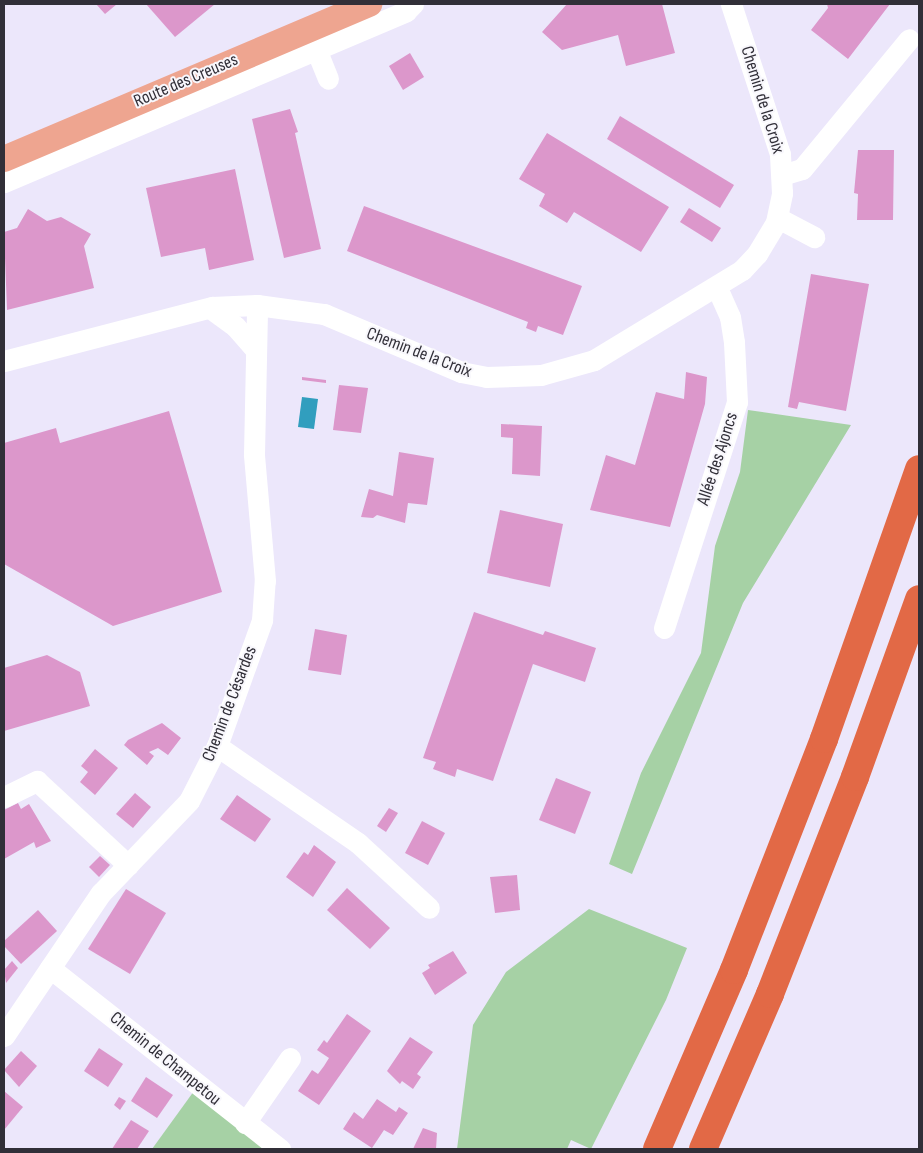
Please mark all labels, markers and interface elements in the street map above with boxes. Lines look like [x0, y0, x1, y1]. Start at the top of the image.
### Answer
street label: Chemin de la Croix [735, 44, 789, 156]
street label: Route des Creuses [131, 49, 241, 113]
street label: Chemin de la Croix [363, 323, 475, 383]
street label: Allée des Ajoncs [693, 410, 743, 508]
street label: Chemin de Césardes [198, 643, 262, 765]
street label: Chemin de Champetou [105, 1008, 225, 1110]

